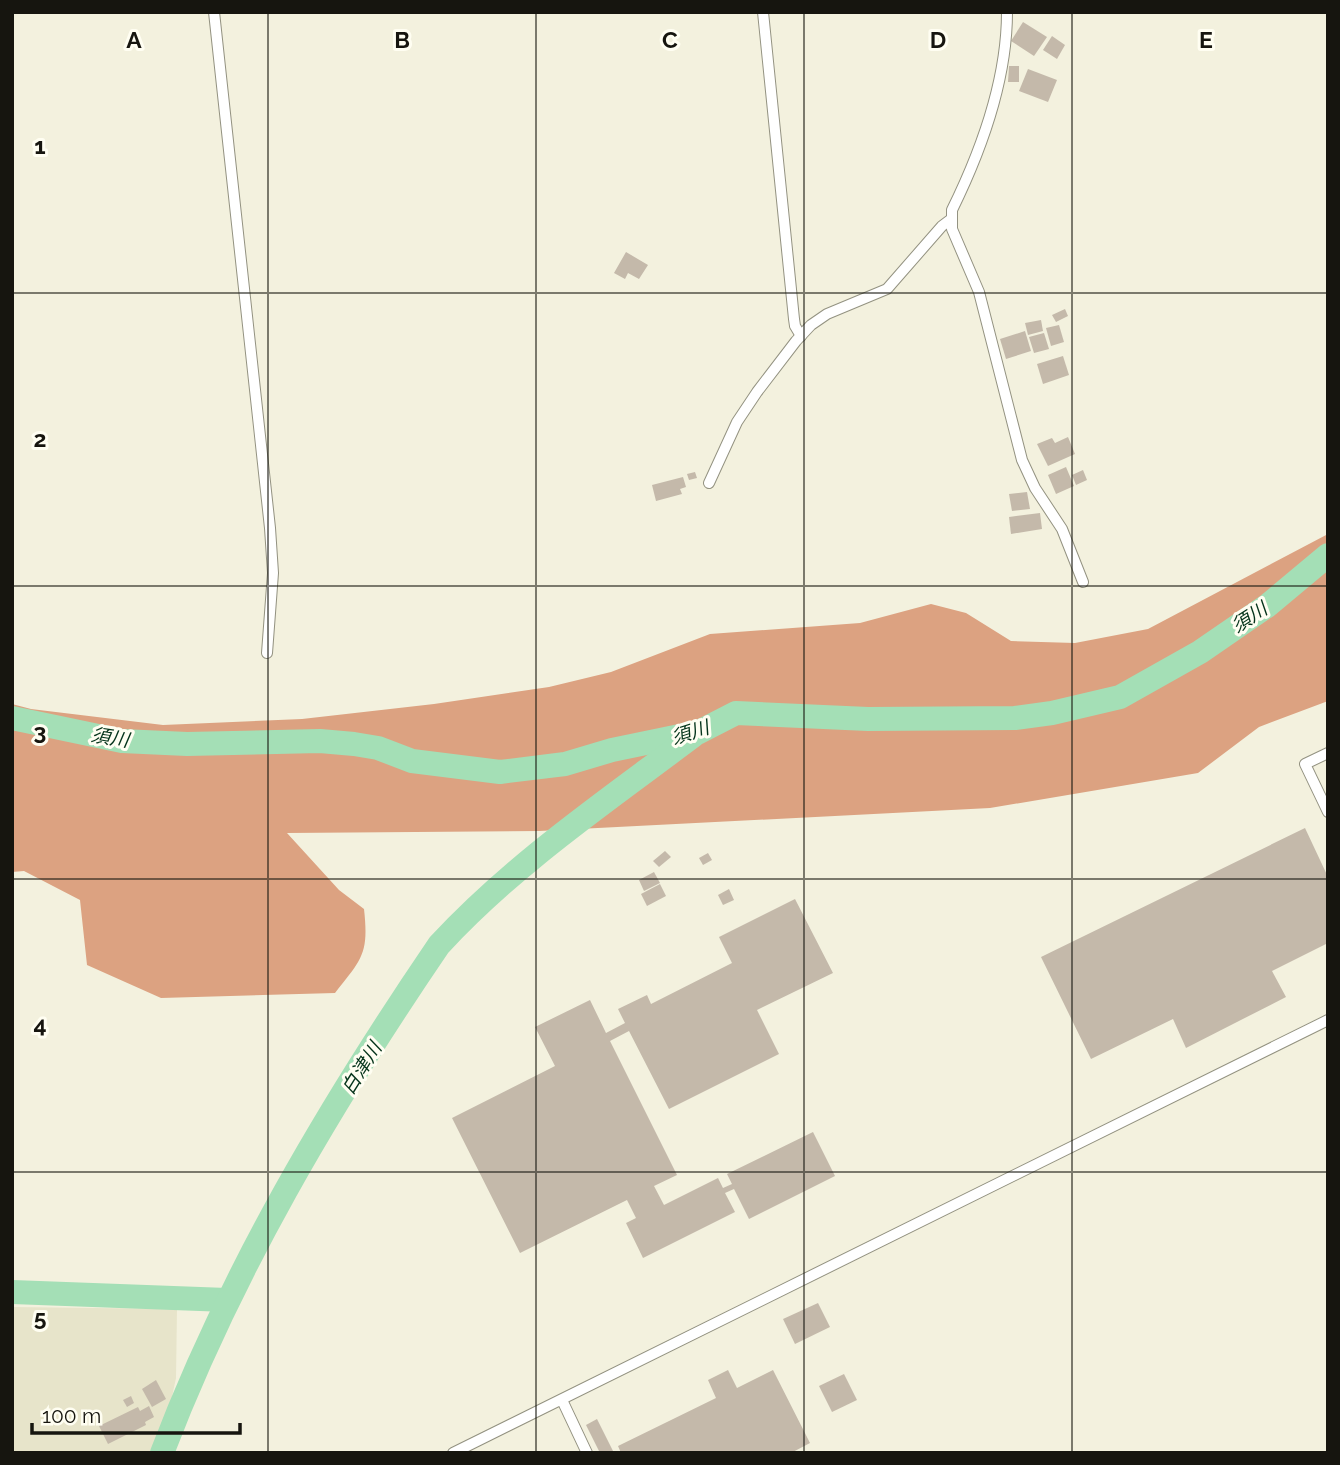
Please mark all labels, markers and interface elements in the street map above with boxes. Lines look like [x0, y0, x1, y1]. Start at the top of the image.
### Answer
text: A [126, 26, 142, 53]
text: B [394, 26, 410, 53]
text: C [662, 26, 678, 53]
text: D [930, 26, 946, 53]
text: E [1199, 26, 1213, 53]
text: 1 [34, 132, 46, 159]
text: 2 [34, 425, 46, 452]
water label: 須川 [1227, 596, 1273, 637]
water label: 須川 [669, 715, 713, 748]
text: 3 [34, 718, 46, 745]
water label: 須川 [90, 723, 132, 751]
text: 4 [33, 1011, 47, 1038]
water label: 白津川 [337, 1036, 386, 1098]
text: 5 [34, 1304, 47, 1331]
scale bar [32, 1392, 240, 1436]
text: 100 m [42, 1403, 101, 1428]

